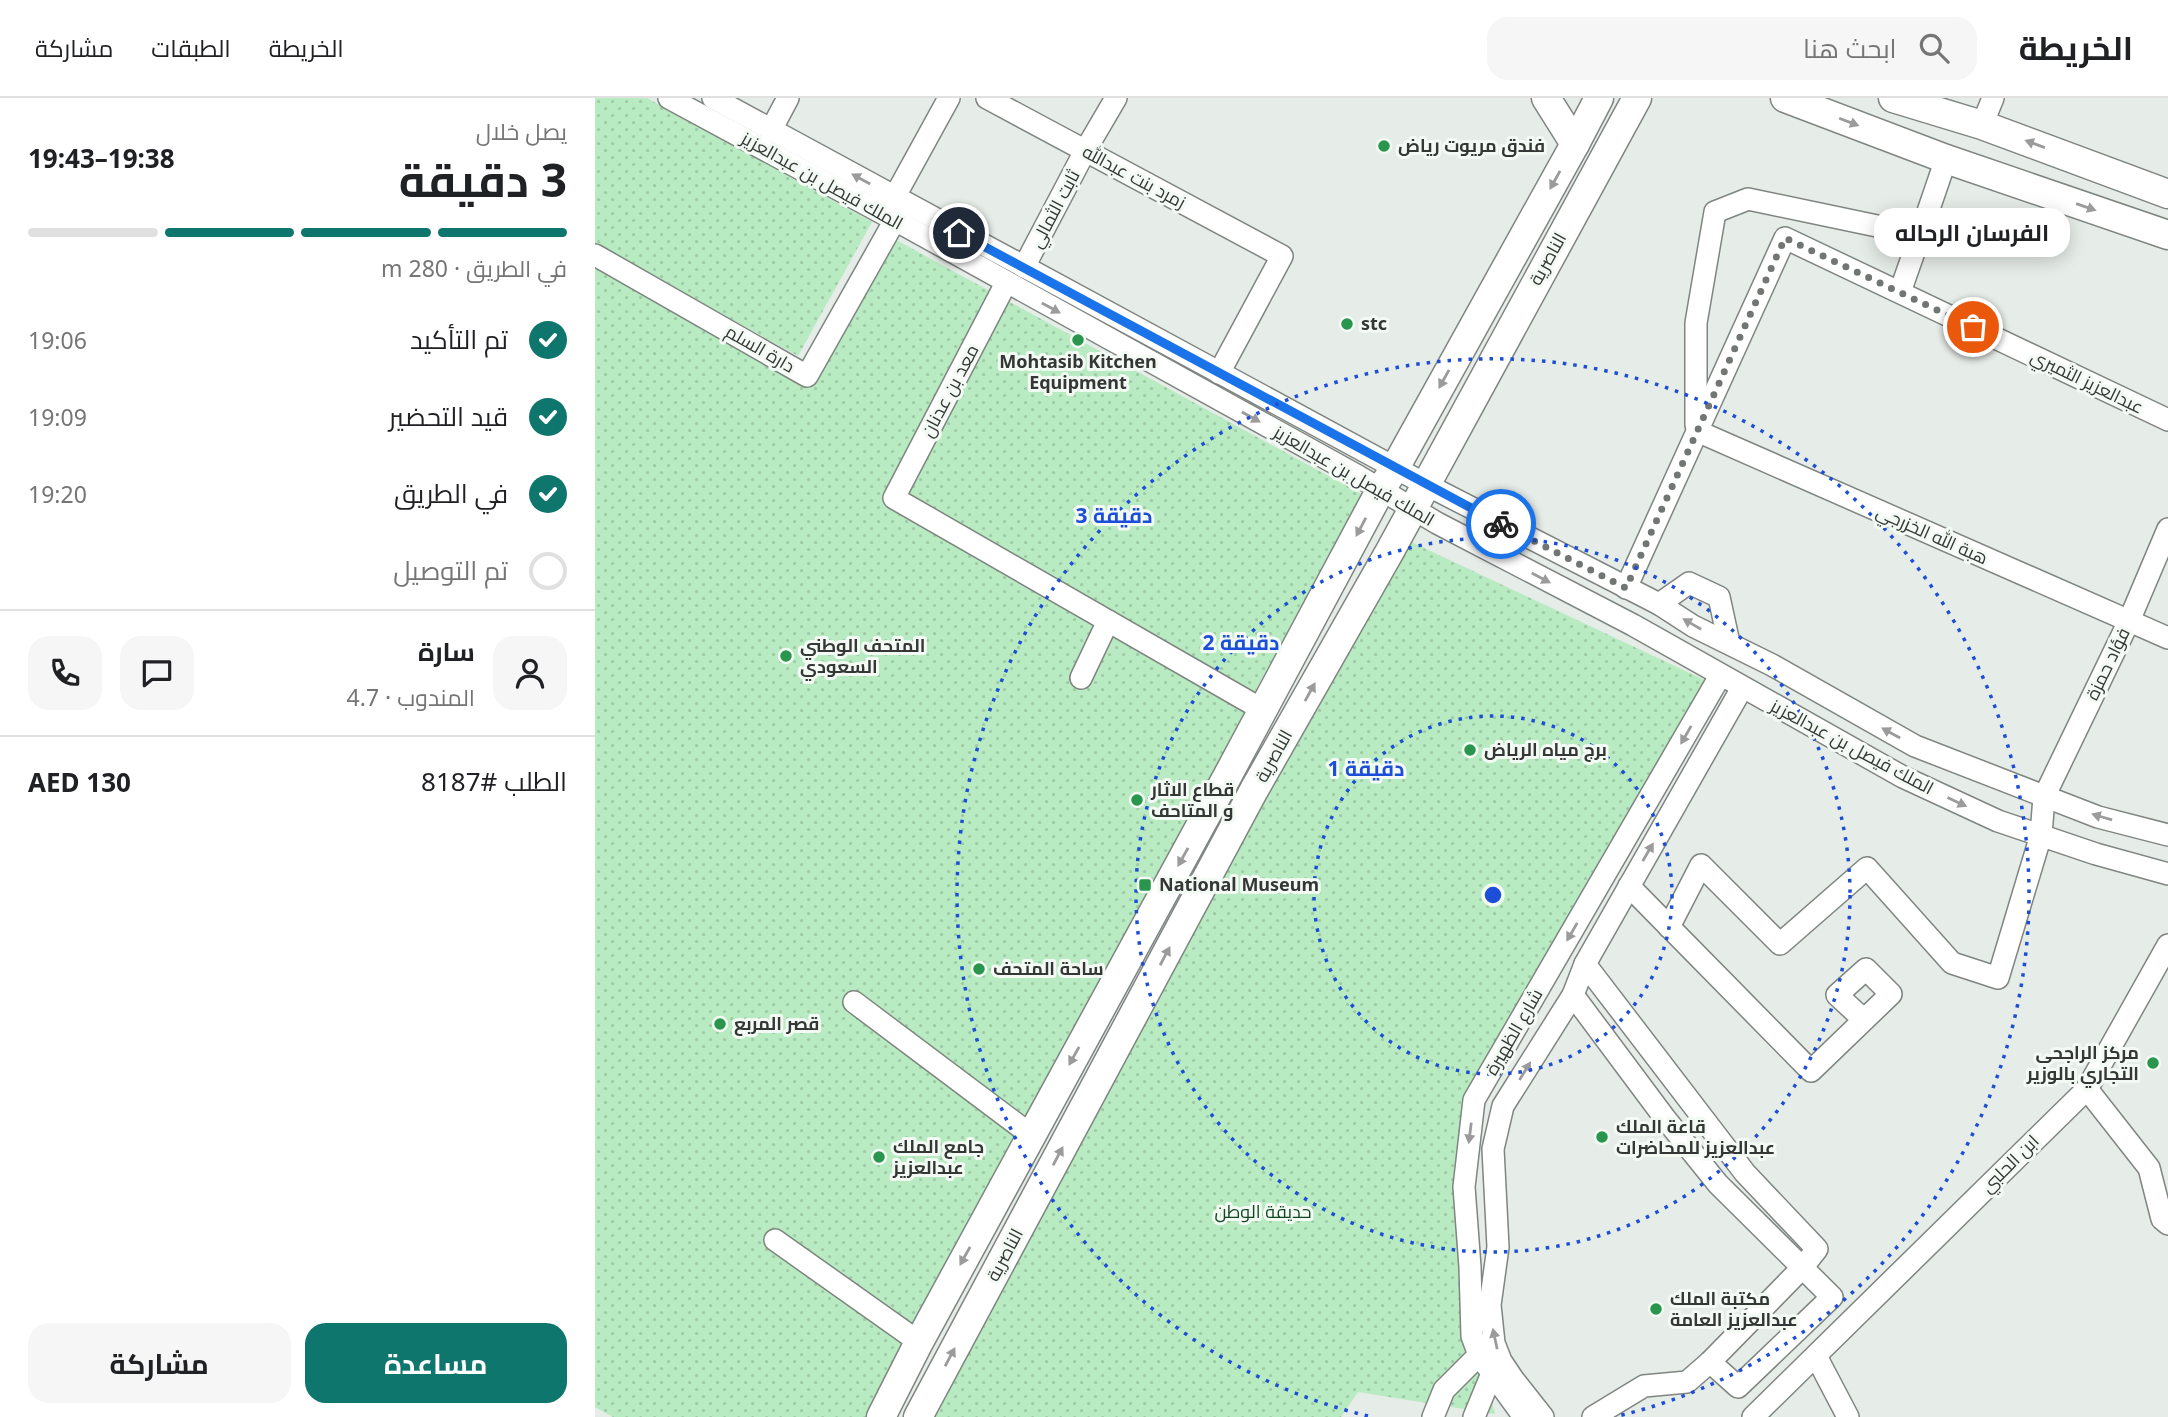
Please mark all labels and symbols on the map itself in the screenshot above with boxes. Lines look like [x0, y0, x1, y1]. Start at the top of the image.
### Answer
one-way arrow [1838, 117, 1859, 128]
street label: الملك فيصل بن عبدالعزيز [736, 125, 908, 235]
place label: فندق مريوت رياض [1398, 133, 1545, 157]
marker: فندق مريوت رياض [1376, 138, 1392, 154]
street label: زمرد بنت عبدالله [1079, 139, 1190, 213]
one-way arrow [2025, 139, 2046, 150]
street label: ثابت الثمالي [1024, 165, 1087, 253]
one-way arrow [1549, 170, 1561, 190]
one-way arrow [851, 173, 870, 185]
one-way arrow [2076, 202, 2097, 213]
pin [929, 203, 989, 263]
callout: الفرسان الرحاله [1875, 208, 2071, 257]
street label: الناصرية [1523, 228, 1571, 289]
pin [1943, 297, 2003, 357]
one-way arrow [1042, 302, 1061, 314]
place label: stc [1361, 311, 1387, 335]
marker: stc [1339, 316, 1355, 332]
street label: دارة السلم [721, 319, 799, 378]
marker: Mohtasib Kitchen Equipment [1070, 332, 1086, 348]
street label: معد بن عدنان [915, 340, 984, 441]
street label: عبدالعزيز الثميري [2026, 343, 2148, 421]
place label: Mohtasib Kitchen Equipment [999, 349, 1157, 394]
one-way arrow [1438, 369, 1450, 388]
one-way arrow [1241, 411, 1260, 423]
street label: الملك فيصل بن عبدالعزيز [1269, 419, 1439, 531]
courier [1466, 489, 1536, 559]
street label: هبة الله الخزرجي [1872, 499, 1992, 572]
text: 3 دقيقة [1076, 501, 1152, 529]
one-way arrow [1355, 517, 1366, 537]
one-way arrow [1531, 572, 1550, 584]
one-way arrow [1682, 618, 1701, 630]
street label: فؤاد حمزة [2079, 623, 2135, 704]
text: 2 دقيقة [1203, 628, 1279, 656]
place label: المتحف الوطني السعودي [800, 633, 925, 681]
marker: المتحف الوطني السعودي [778, 648, 794, 664]
one-way arrow [1304, 682, 1316, 702]
street label: الملك فيصل بن عبدالعزيز [1766, 692, 1938, 799]
street label: الناصرية [1249, 725, 1297, 786]
one-way arrow [1679, 725, 1692, 744]
one-way arrow [1882, 727, 1901, 739]
place label: برج مياه الرياض [1484, 737, 1607, 762]
marker: برج مياه الرياض [1462, 742, 1478, 758]
text: 1 دقيقة [1328, 754, 1404, 782]
place label: قطاع الاثار و المتاحف [1150, 777, 1234, 822]
marker: قطاع الاثار و المتاحف [1129, 792, 1145, 808]
one-way arrow [1947, 796, 1967, 807]
one-way arrow [2091, 812, 2112, 822]
one-way arrow [1642, 843, 1655, 862]
one-way arrow [1177, 847, 1189, 866]
place label: National Museum [1159, 872, 1319, 896]
marker: National Museum [1137, 877, 1153, 893]
centre of rings [1481, 883, 1505, 907]
one-way arrow [1566, 922, 1578, 941]
one-way arrow [1160, 946, 1171, 966]
place label: ساحة المتحف [993, 956, 1104, 980]
marker: ساحة المتحف [971, 961, 987, 977]
street label: شارع الظهيرة [1479, 984, 1548, 1080]
place label: قصر المربع [734, 1011, 819, 1036]
marker: قصر المربع [712, 1016, 728, 1032]
place label: مركز الراجحي التجاري بالوزير [2026, 1040, 2139, 1088]
one-way arrow [1068, 1046, 1080, 1066]
marker: مركز الراجحي التجاري بالوزير [2145, 1055, 2161, 1071]
one-way arrow [1518, 1062, 1531, 1081]
place label: قاعة الملك عبدالعزيز للمحاضرات [1616, 1114, 1775, 1159]
one-way arrow [1465, 1122, 1476, 1144]
marker: قاعة الملك عبدالعزيز للمحاضرات [1594, 1129, 1610, 1145]
street label: ابن الحلبي [1975, 1129, 2046, 1200]
place label: جامع الملك عبدالعزيز [892, 1134, 984, 1179]
one-way arrow [1052, 1147, 1064, 1166]
marker: جامع الملك عبدالعزيز [871, 1149, 887, 1165]
park label: حديقة الوطن [1214, 1199, 1312, 1223]
street label: الناصرية [980, 1224, 1028, 1285]
one-way arrow [960, 1246, 971, 1266]
place label: مكتبة الملك عبدالعزيز العامة [1670, 1286, 1798, 1331]
marker: مكتبة الملك عبدالعزيز العامة [1648, 1301, 1664, 1317]
one-way arrow [1490, 1328, 1501, 1350]
one-way arrow [944, 1347, 956, 1367]

